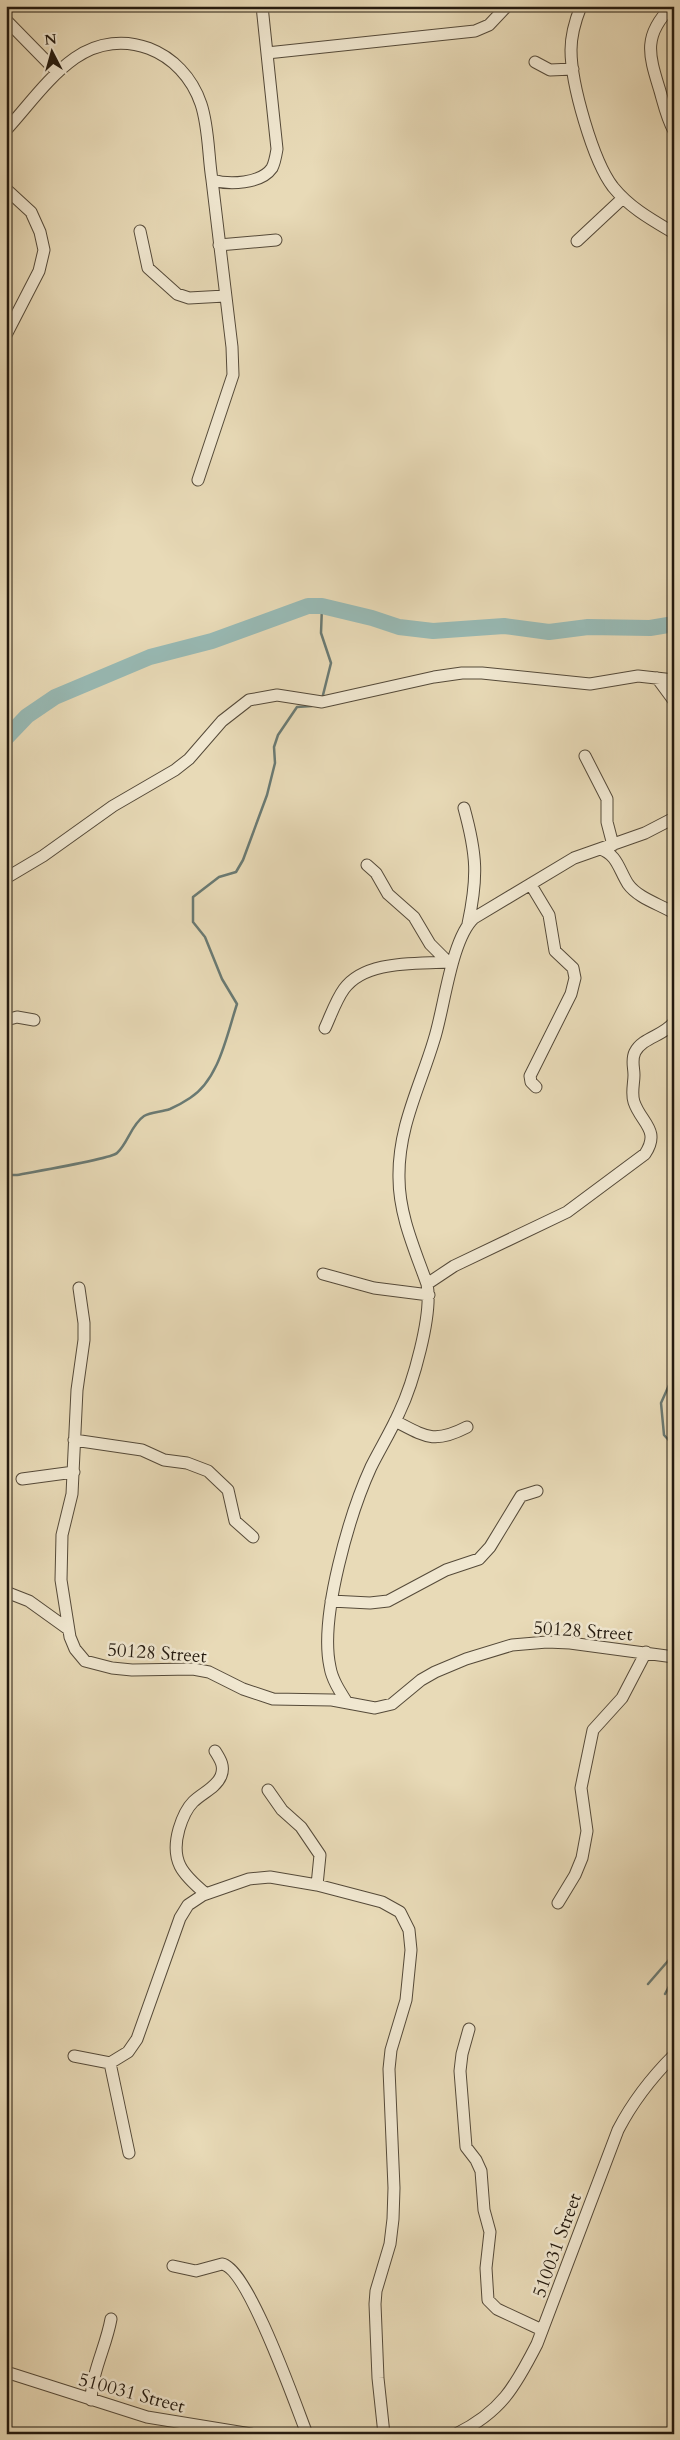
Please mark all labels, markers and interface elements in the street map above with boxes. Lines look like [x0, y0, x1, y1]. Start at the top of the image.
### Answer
north arrow [28, 28, 78, 78]
text: N [44, 29, 58, 50]
street label: 50128 Street [532, 1615, 633, 1647]
street label: 50128 Street [106, 1637, 207, 1669]
street label: 510031 Street [526, 2190, 588, 2301]
street label: 510031 Street [76, 2366, 188, 2420]

